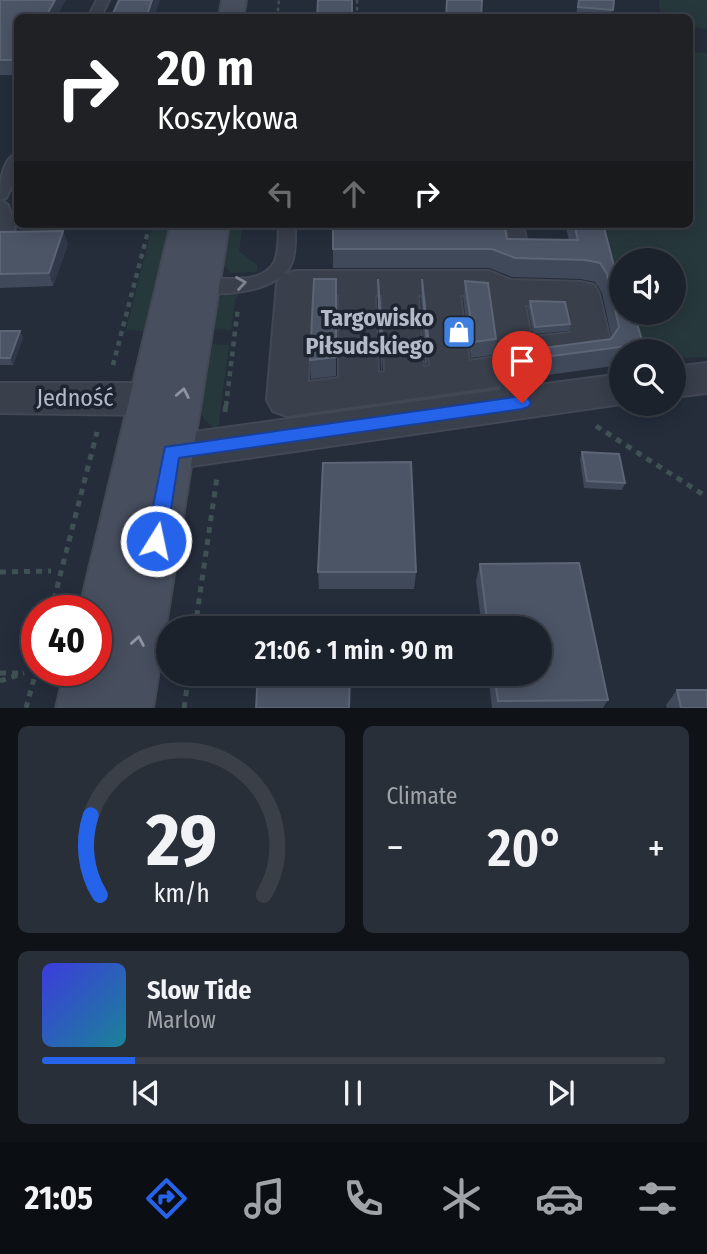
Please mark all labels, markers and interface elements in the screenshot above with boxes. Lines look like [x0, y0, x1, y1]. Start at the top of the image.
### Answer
text: 20 m [157, 39, 254, 98]
icon: right [42, 42, 133, 133]
text: Koszykowa [157, 99, 299, 137]
icon: left [262, 175, 300, 213]
icon: ahead [335, 175, 373, 213]
icon: right [408, 175, 446, 213]
map controls [609, 248, 686, 416]
button: sound [609, 248, 686, 325]
one-way arrow [235, 276, 247, 291]
place label: Targowisko Piłsudskiego [305, 304, 434, 360]
shop icon: Targowisko Piłsudskiego [440, 313, 478, 351]
pin [492, 331, 552, 403]
button: search [609, 339, 686, 416]
icon: arrive [503, 342, 541, 380]
street label: Jedność [36, 384, 114, 412]
one-way arrow [174, 387, 189, 399]
position arrow [119, 504, 193, 578]
speed limit sign: 40 [21, 595, 112, 686]
one-way arrow [130, 635, 145, 647]
text: 21:06 · 1 min · 90 m [254, 635, 454, 666]
text: Climate [387, 782, 457, 810]
text: 29 [145, 798, 217, 885]
text: 20° [488, 817, 564, 880]
text: − [387, 825, 404, 871]
text: + [648, 825, 665, 871]
text: km/h [153, 879, 209, 909]
text: Slow Tide [147, 975, 251, 1006]
text: Marlow [147, 1006, 216, 1034]
icon: previous [127, 1074, 165, 1112]
icon: pause [334, 1074, 372, 1112]
icon: next [542, 1074, 580, 1112]
icon: directions [142, 1174, 191, 1223]
icon: music [240, 1174, 289, 1223]
icon: phone [339, 1174, 388, 1223]
icon: climate [437, 1174, 486, 1223]
icon: car [535, 1174, 584, 1223]
icon: filters [633, 1174, 682, 1223]
text: 21:05 [25, 1179, 93, 1217]

